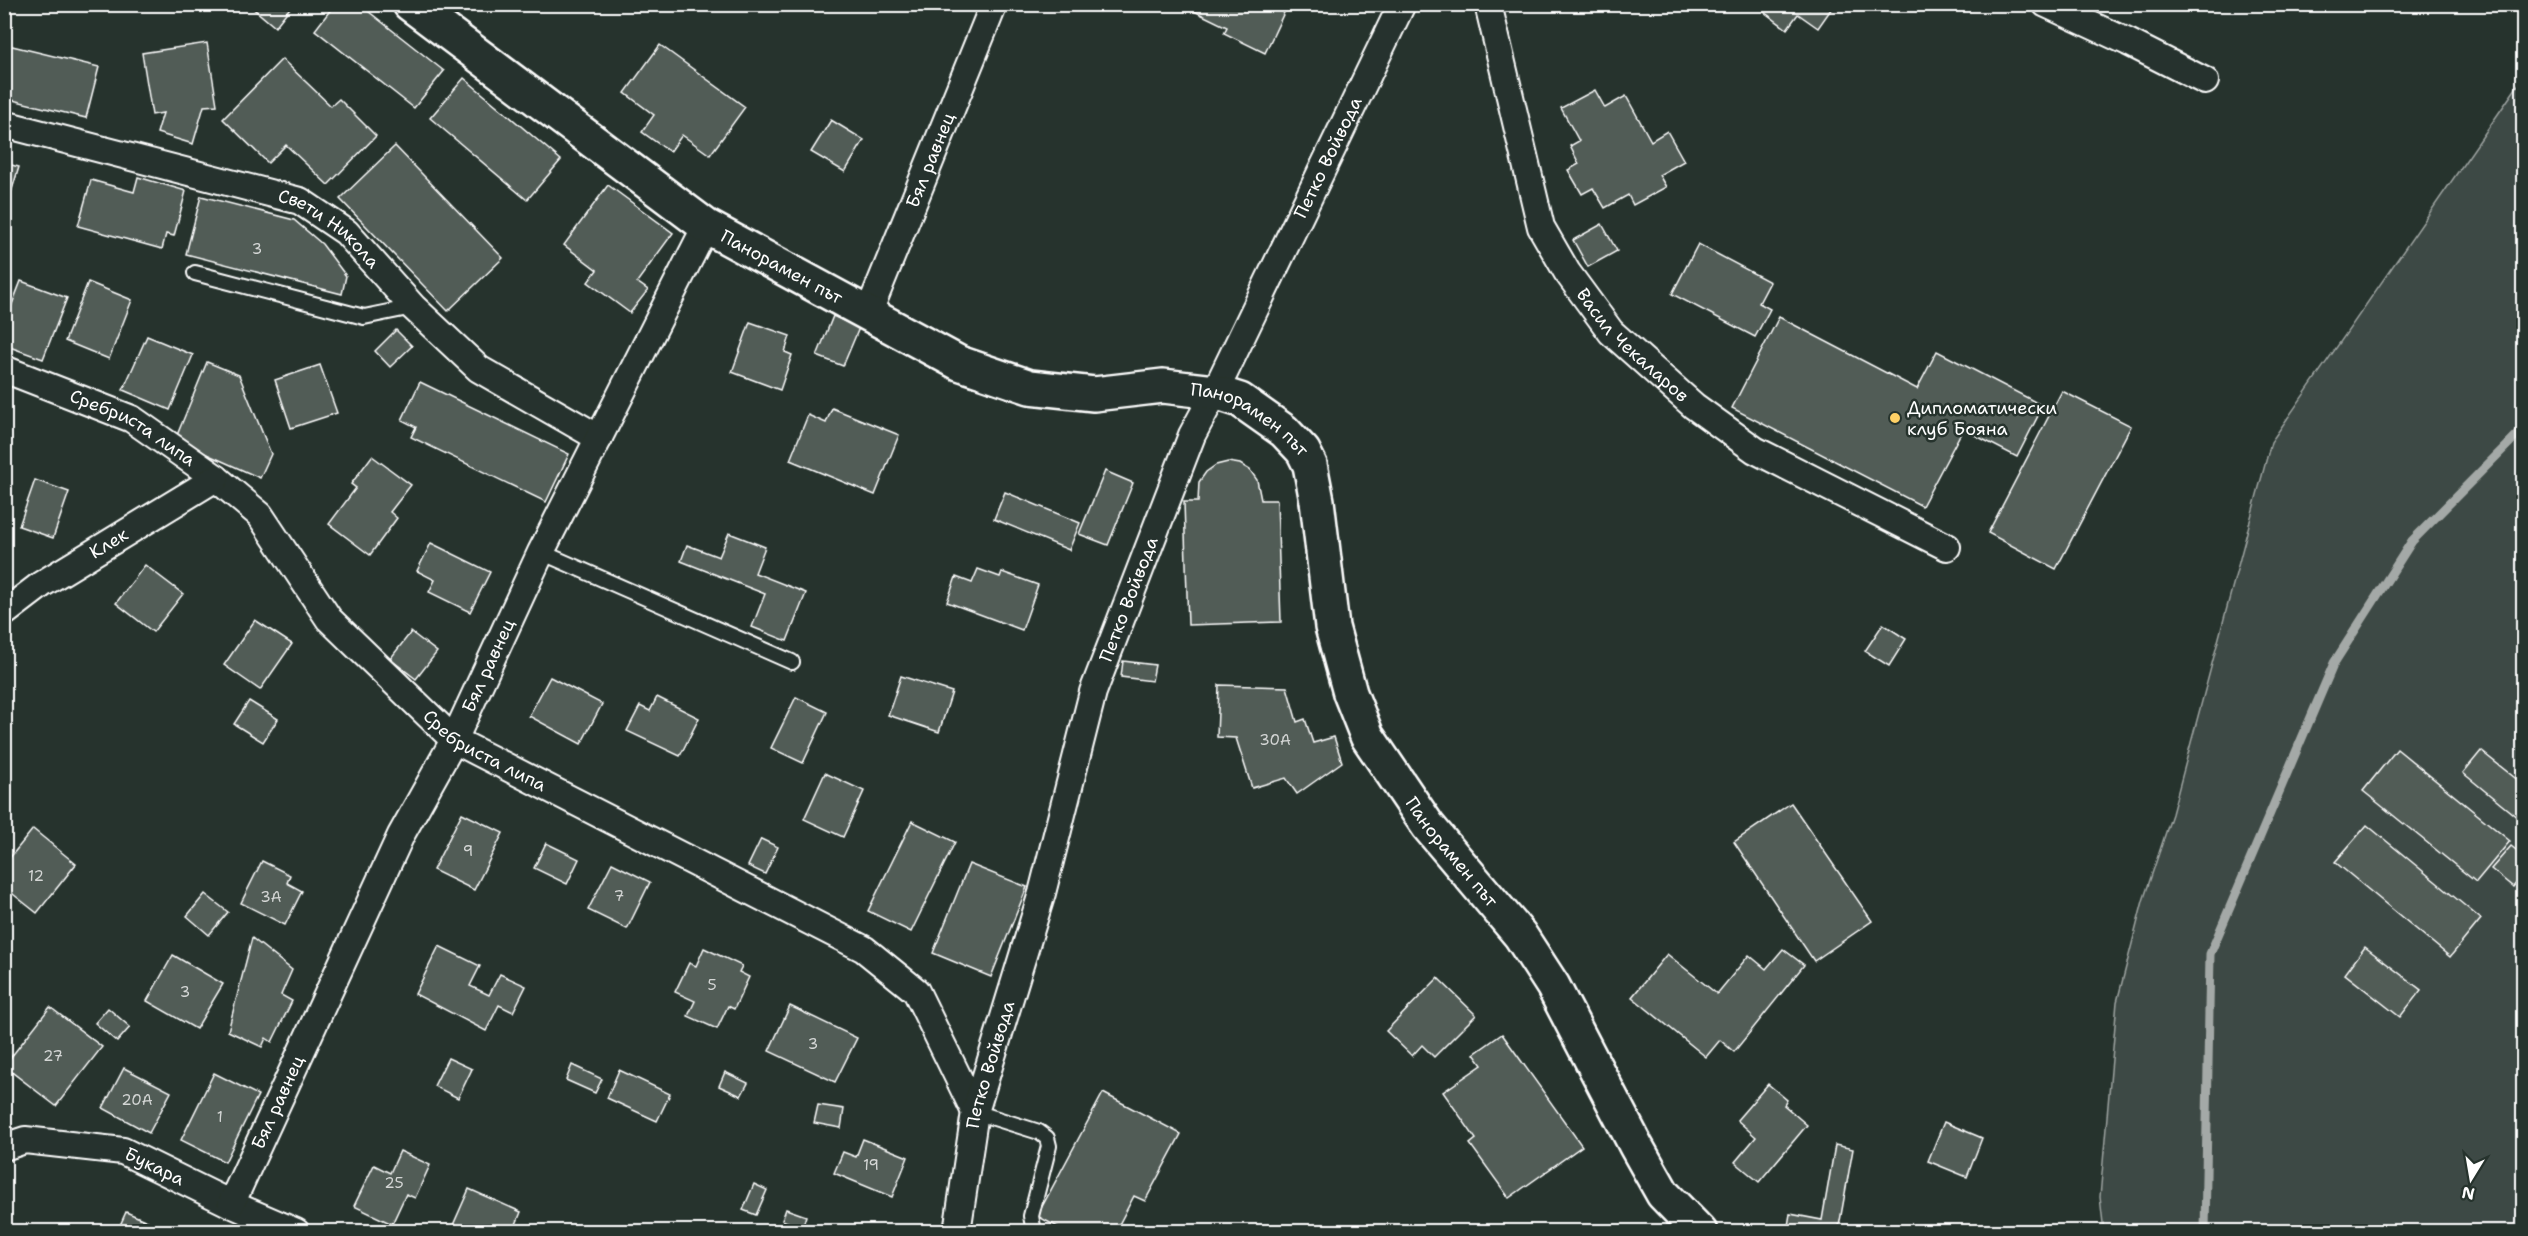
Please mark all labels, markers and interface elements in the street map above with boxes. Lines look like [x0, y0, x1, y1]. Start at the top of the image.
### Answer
street label: Петко Войвода [1288, 93, 1367, 222]
street label: Бял равнец [900, 109, 961, 211]
street label: Свети Никола [276, 184, 385, 274]
street label: Панорамен път [716, 224, 848, 310]
house number: 3 [252, 239, 262, 259]
street label: Васил Чекаларов [1571, 283, 1694, 408]
street label: Панорамен път [1189, 377, 1314, 462]
street label: Сребриста липа [66, 384, 200, 472]
place label: Дипломатически клуб Бояна [1907, 396, 2057, 441]
marker: Дипломатически клуб Бояна [1888, 411, 1902, 425]
street label: Клек [85, 522, 133, 564]
street label: Петко Войвода [1094, 533, 1164, 665]
street label: Бял равнец [456, 615, 520, 716]
street label: Сребриста липа [418, 704, 550, 797]
house number: 30А [1259, 730, 1291, 750]
street label: Панорамен път [1400, 792, 1504, 913]
house number: 9 [463, 841, 473, 861]
house number: 12 [28, 866, 44, 886]
house number: 7 [614, 886, 624, 906]
house number: 3А [260, 887, 282, 907]
house number: 5 [707, 975, 717, 995]
house number: 3 [180, 982, 190, 1002]
street label: Петко Войвода [961, 998, 1020, 1130]
house number: 3 [808, 1034, 818, 1054]
house number: 27 [43, 1046, 63, 1066]
street label: Бял равнец [246, 1052, 310, 1153]
house number: 20А [121, 1090, 153, 1110]
house number: 1 [217, 1107, 223, 1127]
street label: Букара [121, 1142, 189, 1191]
north arrow [2441, 1149, 2501, 1209]
house number: 19 [863, 1155, 879, 1175]
house number: 25 [384, 1173, 404, 1193]
text: N [2460, 1182, 2476, 1205]

